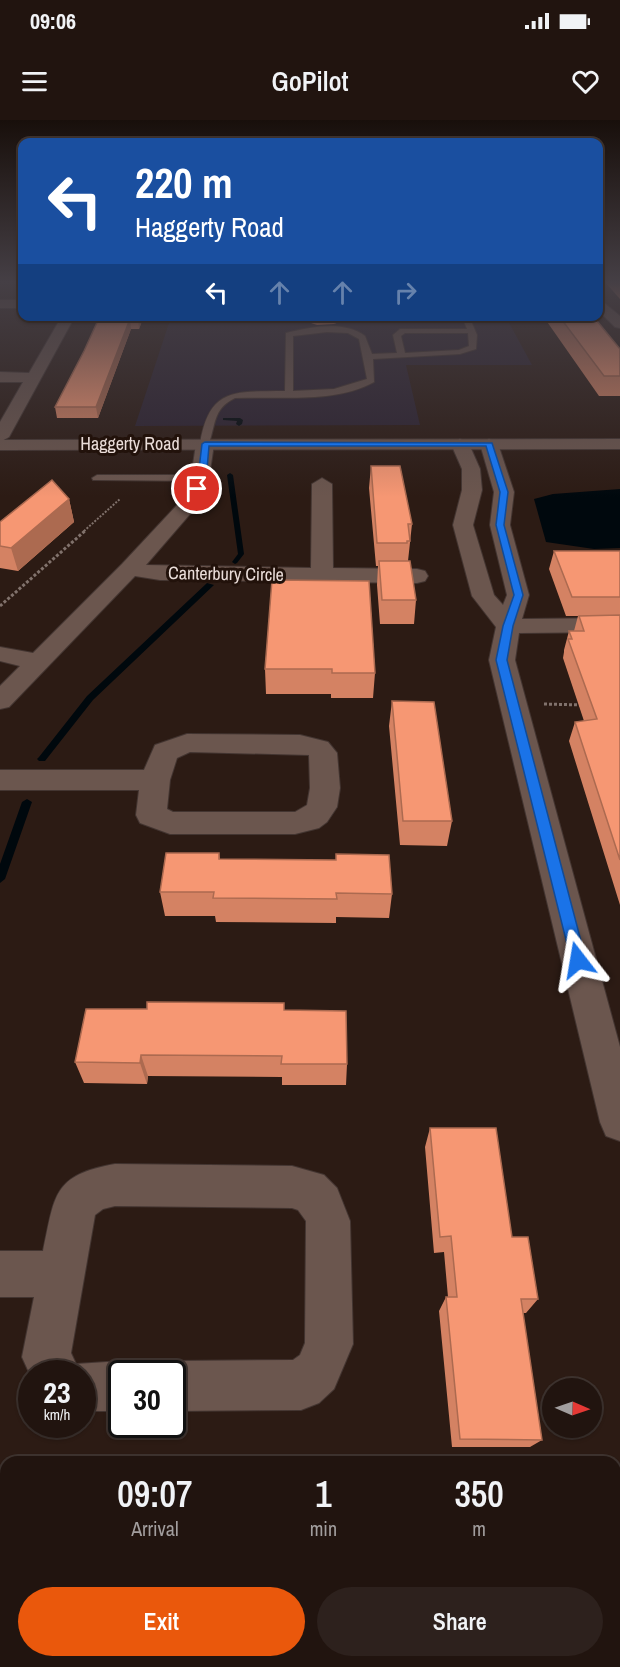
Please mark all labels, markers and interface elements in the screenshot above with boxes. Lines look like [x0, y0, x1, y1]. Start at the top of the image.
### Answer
text: 09:06 [30, 6, 76, 36]
text: GoPilot [271, 63, 349, 99]
icon: menu [18, 65, 51, 98]
icon: heart [569, 65, 602, 98]
text: 220 m [135, 155, 233, 211]
icon: left [36, 162, 114, 240]
text: Haggerty Road [135, 209, 284, 245]
icon: left [200, 276, 233, 309]
icon: ahead [263, 276, 296, 309]
icon: ahead [326, 276, 359, 309]
icon: right [389, 276, 422, 309]
street label: Haggerty Road [80, 431, 180, 456]
pin [171, 463, 222, 514]
icon: arrive [180, 472, 213, 505]
street label: Canterbury Circle [168, 560, 284, 587]
position arrow [546, 928, 610, 992]
speed limit sign: 30 [108, 1360, 186, 1438]
text: 23 [43, 1372, 71, 1412]
north arrow [542, 1378, 602, 1438]
map controls [542, 1378, 602, 1438]
text: km/h [44, 1404, 70, 1425]
text: 09:07 [117, 1470, 192, 1518]
text: 1 [315, 1470, 332, 1518]
text: 350 [454, 1470, 504, 1518]
text: Arrival [131, 1515, 179, 1542]
text: min [310, 1515, 337, 1542]
text: m [472, 1515, 486, 1542]
button: Exit [18, 1587, 305, 1656]
button: Share [317, 1587, 603, 1656]

